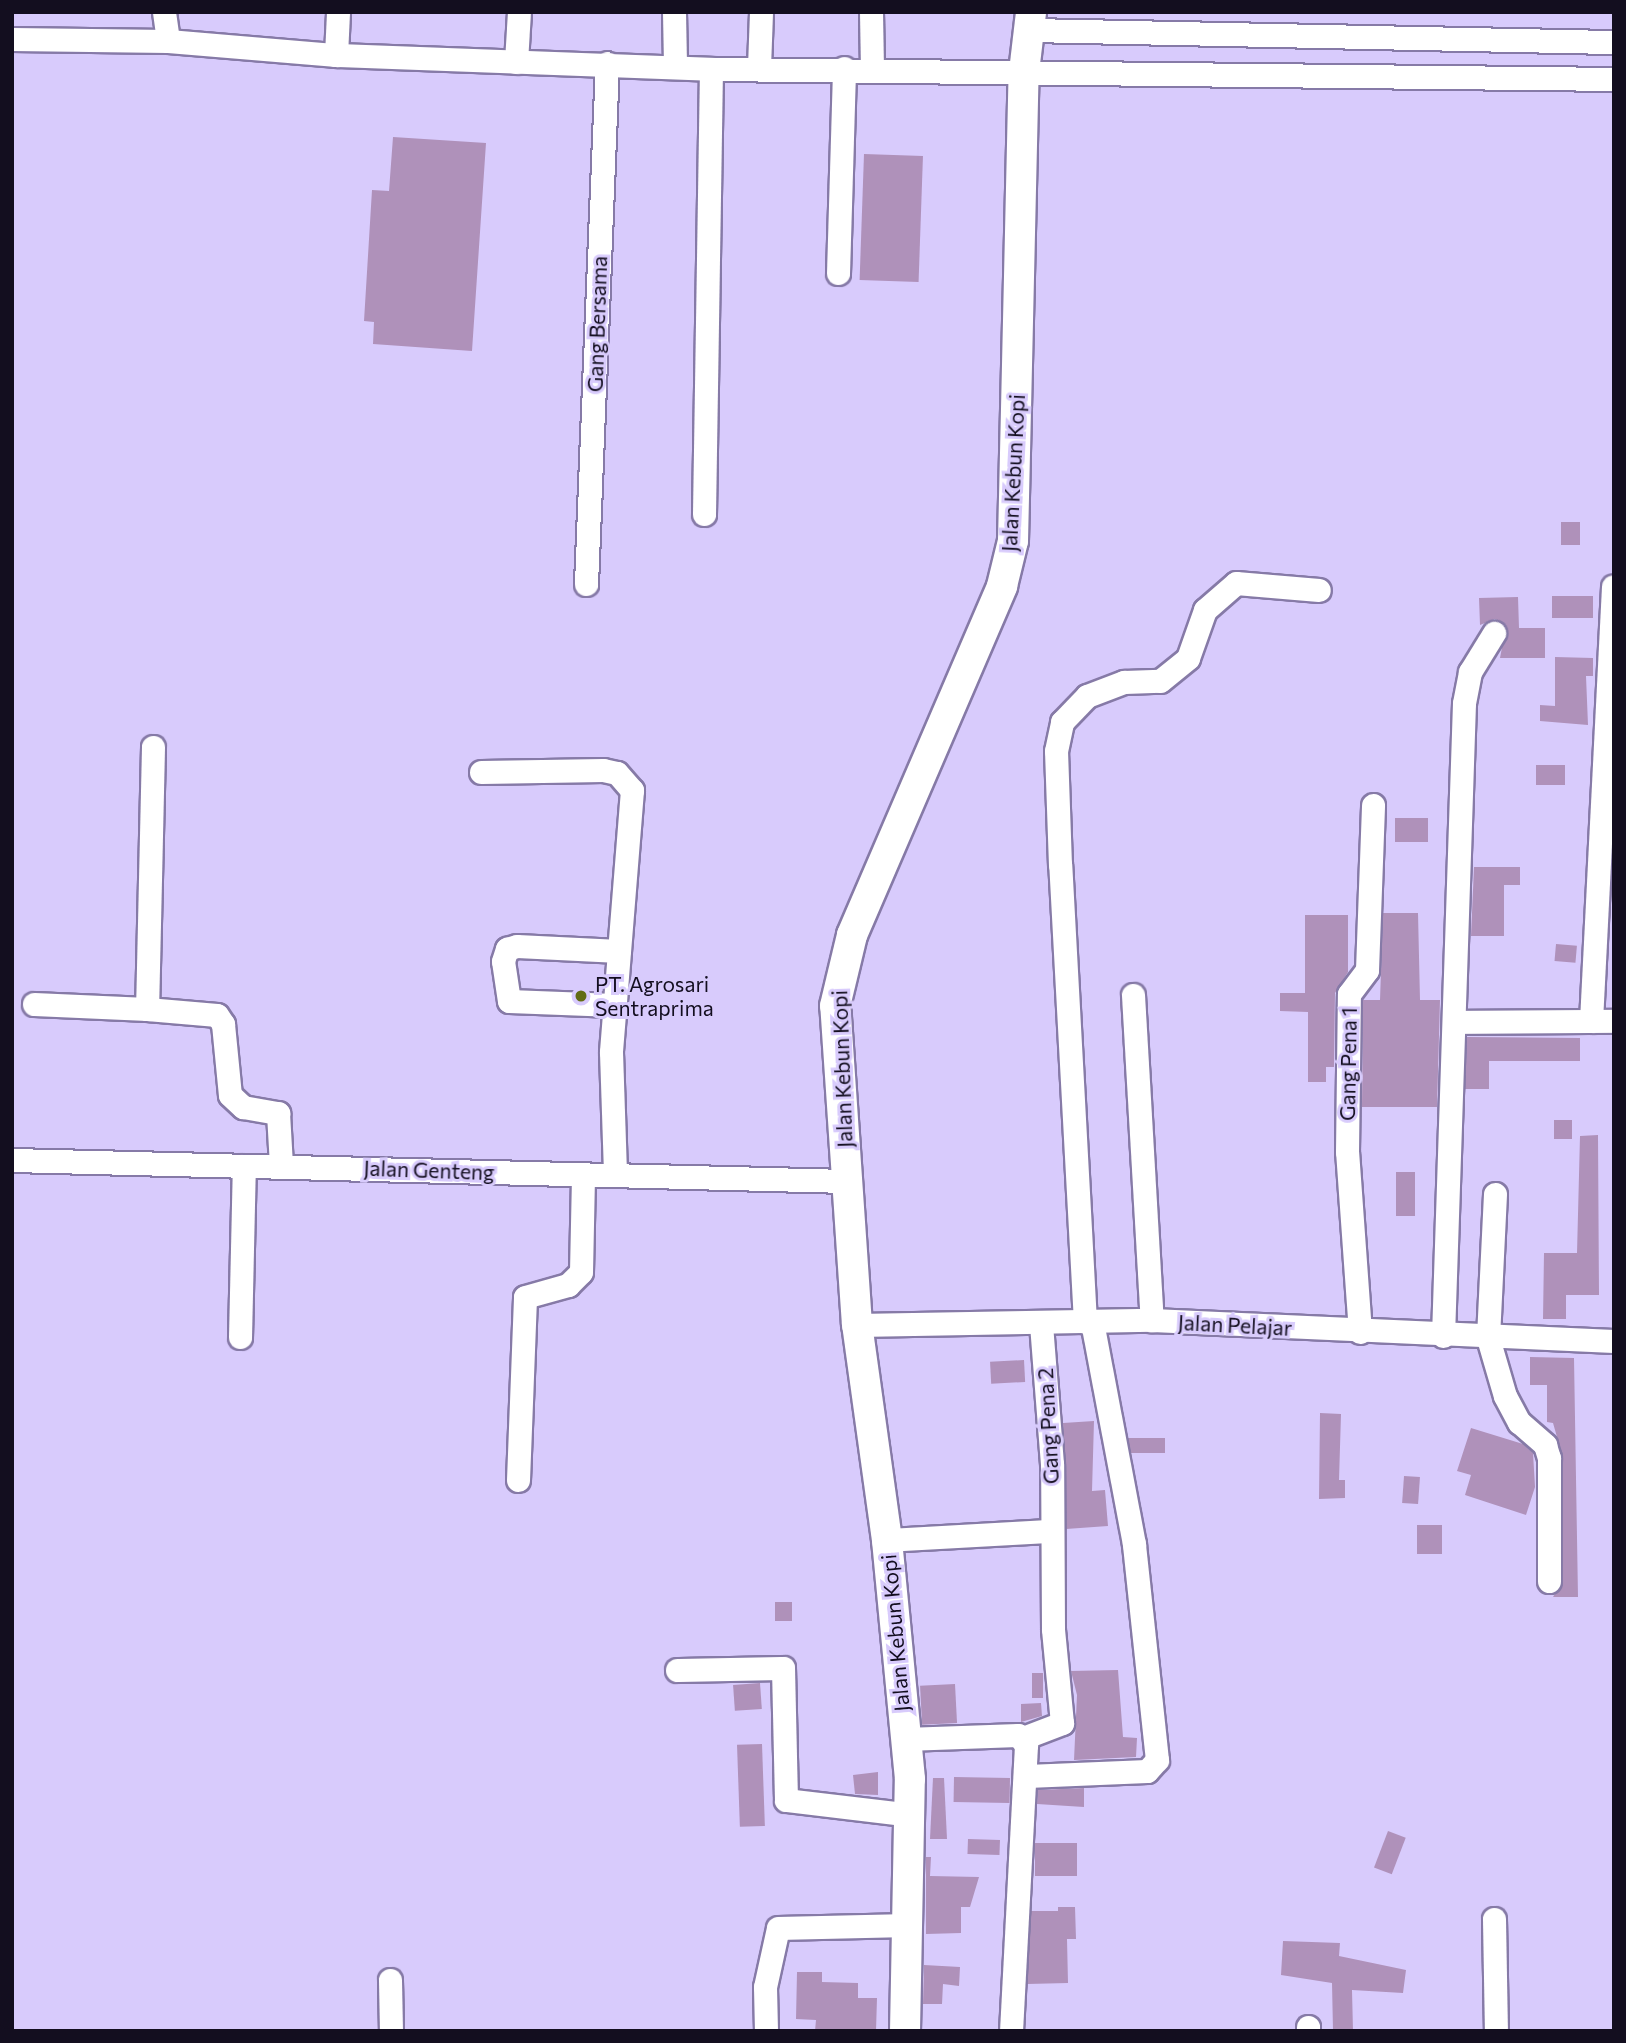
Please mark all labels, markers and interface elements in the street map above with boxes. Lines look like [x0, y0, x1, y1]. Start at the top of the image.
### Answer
street label: Gang Bersama [582, 255, 612, 393]
street label: Jalan Kebun Kopi [996, 394, 1030, 552]
place label: PT. Agrosari Sentraprima [595, 971, 714, 1021]
marker: PT. Agrosari Sentraprima [573, 988, 589, 1004]
street label: Jalan Kebun Kopi [827, 990, 857, 1148]
street label: Gang Pena 1 [1334, 1007, 1362, 1121]
street label: Jalan Genteng [363, 1155, 495, 1185]
street label: Jalan Pelajar [1177, 1309, 1293, 1341]
street label: Gang Pena 2 [1032, 1367, 1064, 1485]
street label: Jalan Kebun Kopi [876, 1553, 914, 1713]

